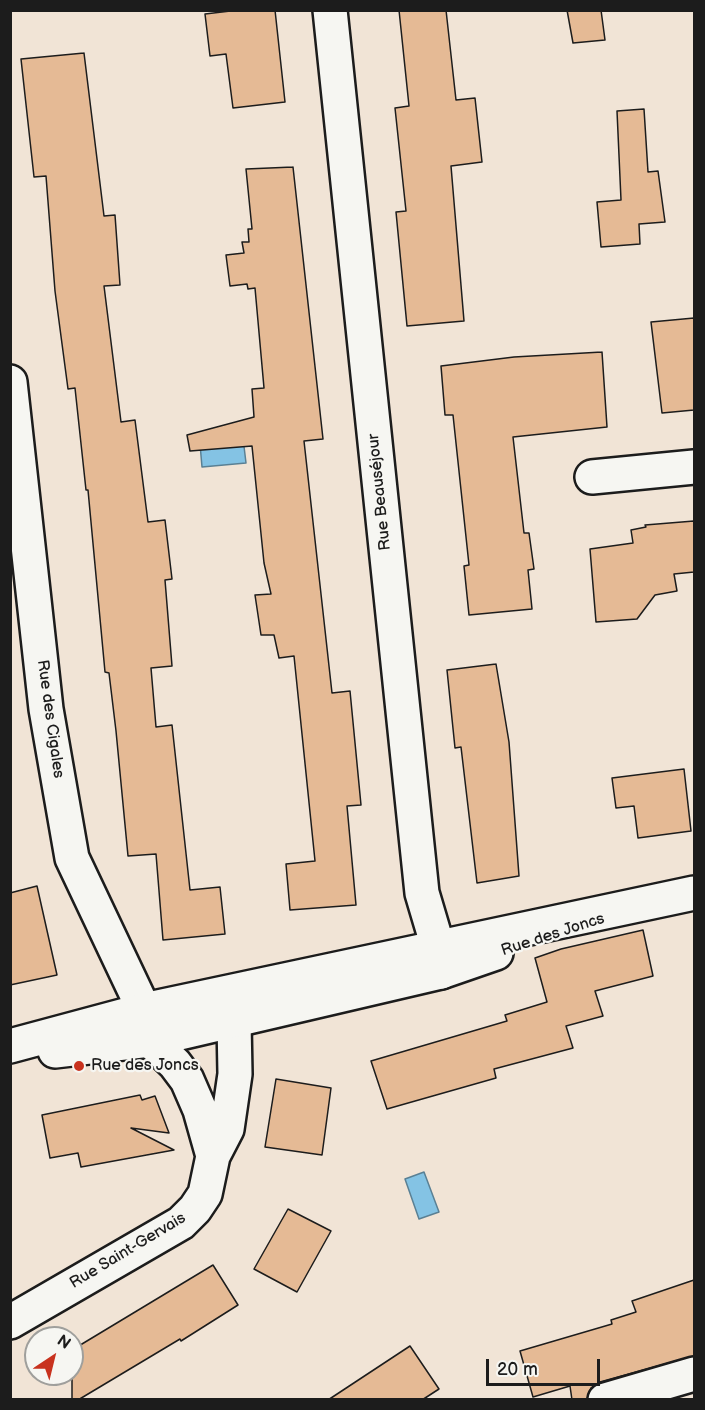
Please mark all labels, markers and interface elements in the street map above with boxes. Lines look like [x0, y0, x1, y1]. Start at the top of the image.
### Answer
street label: Rue Beauséjour [364, 433, 396, 551]
street label: Rue des Cigales [32, 659, 68, 779]
street label: Rue des Joncs [499, 909, 607, 961]
place label: Rue des Joncs [91, 1056, 199, 1076]
marker: Rue des Joncs [72, 1059, 86, 1073]
street label: Rue Saint-Gervais [67, 1209, 189, 1293]
north arrow [24, 1326, 84, 1386]
text: N [53, 1331, 74, 1354]
scale bar [489, 1347, 603, 1385]
text: 20 m [497, 1359, 538, 1380]

